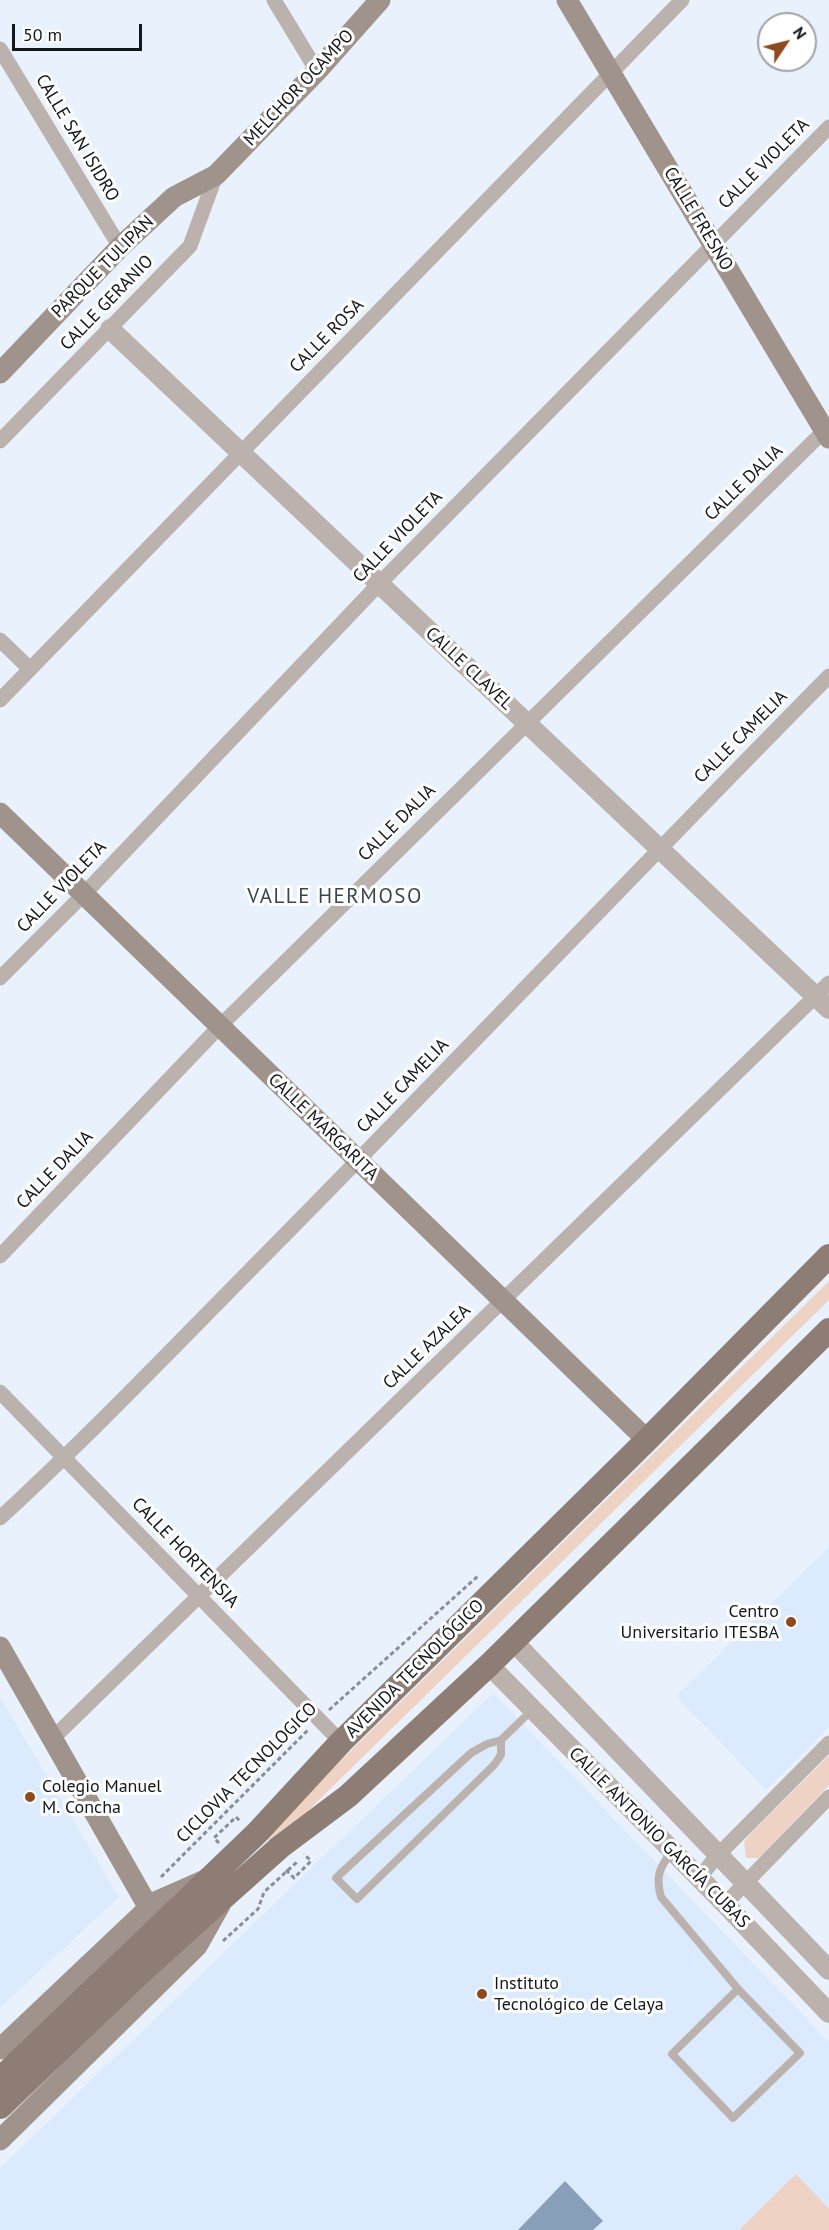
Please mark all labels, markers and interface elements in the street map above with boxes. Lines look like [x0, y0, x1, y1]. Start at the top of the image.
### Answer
scale bar [15, 12, 146, 50]
north arrow [757, 12, 817, 72]
text: 50 m [23, 23, 62, 46]
text: N [789, 23, 811, 43]
street label: MELCHOR OCAMPO [240, 25, 358, 151]
street label: CALLE SAN ISIDRO [31, 71, 123, 205]
street label: CALLE VIOLETA [714, 114, 814, 214]
street label: CALLE FRESNO [659, 163, 737, 275]
street label: PARQUE TULIPAN [47, 211, 159, 323]
street label: CALLE GERANIO [56, 251, 158, 355]
street label: CALLE ROSA [286, 295, 368, 377]
street label: CALLE DALIA [700, 440, 788, 526]
street label: CALLE VIOLETA [349, 487, 447, 587]
street label: CALLE CLAVEL [421, 623, 517, 715]
street label: CALLE CAMELIA [690, 686, 792, 788]
street label: CALLE DALIA [354, 780, 440, 866]
street label: CALLE VIOLETA [13, 837, 111, 937]
district label: VALLE HERMOSO [247, 884, 423, 910]
street label: CALLE CAMELIA [353, 1034, 453, 1138]
street label: CALLE MARGARITA [263, 1069, 383, 1185]
street label: CALLE DALIA [12, 1126, 98, 1214]
street label: CALLE AZALEA [379, 1300, 475, 1394]
street label: CALLE HORTENSIA [127, 1494, 243, 1612]
street label: AVENIDA TECNOLÓGICO [341, 1595, 489, 1743]
place label: Centro Universitario ITESBA [621, 1601, 779, 1644]
marker: Centro Universitario ITESBA [784, 1615, 798, 1629]
street label: CICLOVIA TECNOLOGICO [172, 1698, 322, 1848]
street label: CALLE ANTONIO GARCÍA CUBAS [564, 1743, 754, 1933]
place label: Colegio Manuel M. Concha [42, 1776, 162, 1818]
marker: Colegio Manuel M. Concha [23, 1790, 37, 1804]
place label: Instituto Tecnológico de Celaya [494, 1973, 664, 2016]
marker: Instituto Tecnológico de Celaya [475, 1987, 489, 2001]

